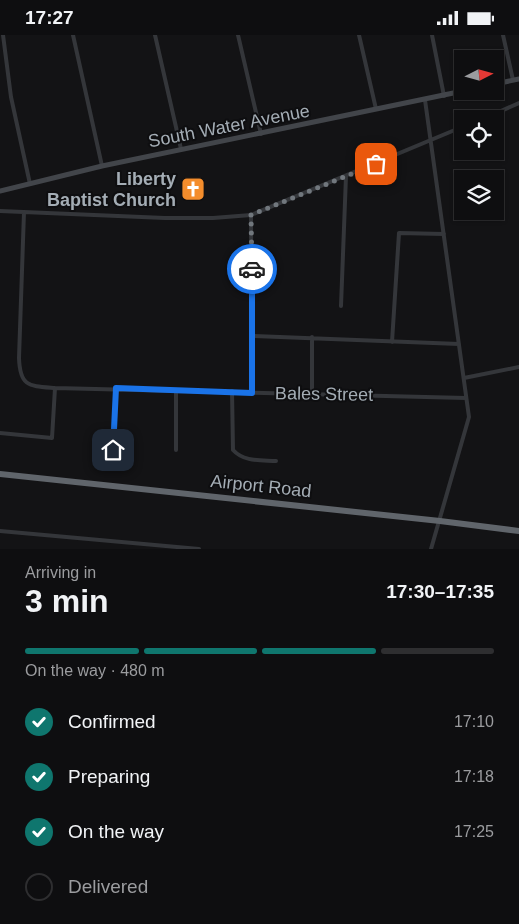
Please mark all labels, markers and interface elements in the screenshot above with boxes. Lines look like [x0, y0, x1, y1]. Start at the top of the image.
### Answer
text: 17:27 [25, 7, 74, 28]
north arrow [454, 50, 504, 100]
map controls [454, 50, 504, 220]
street label: South Water Avenue [147, 101, 311, 151]
button: locate [454, 110, 504, 160]
pin [355, 143, 397, 185]
icon: bag [362, 150, 390, 178]
place label: Liberty Baptist Church [47, 169, 176, 210]
button: layers [454, 170, 504, 220]
church icon: Liberty Baptist Church [180, 176, 206, 202]
courier [227, 244, 277, 294]
icon: car [238, 255, 266, 283]
street label: Bales Street [275, 383, 373, 405]
pin [92, 429, 134, 471]
icon: home [99, 436, 127, 464]
street label: Airport Road [210, 471, 312, 501]
text: Arriving in [25, 564, 96, 581]
text: 17:30–17:35 [386, 581, 494, 602]
text: 3 min [25, 583, 109, 619]
text: On the way · 480 m [25, 662, 165, 679]
icon: check [25, 708, 53, 736]
text: Confirmed [68, 711, 156, 732]
text: 17:10 [454, 713, 494, 730]
icon: check [25, 763, 53, 791]
text: Preparing [68, 766, 150, 787]
text: 17:18 [454, 768, 494, 785]
icon: check [25, 818, 53, 846]
text: On the way [68, 821, 164, 842]
text: 17:25 [454, 823, 494, 840]
text: Delivered [68, 876, 148, 897]

